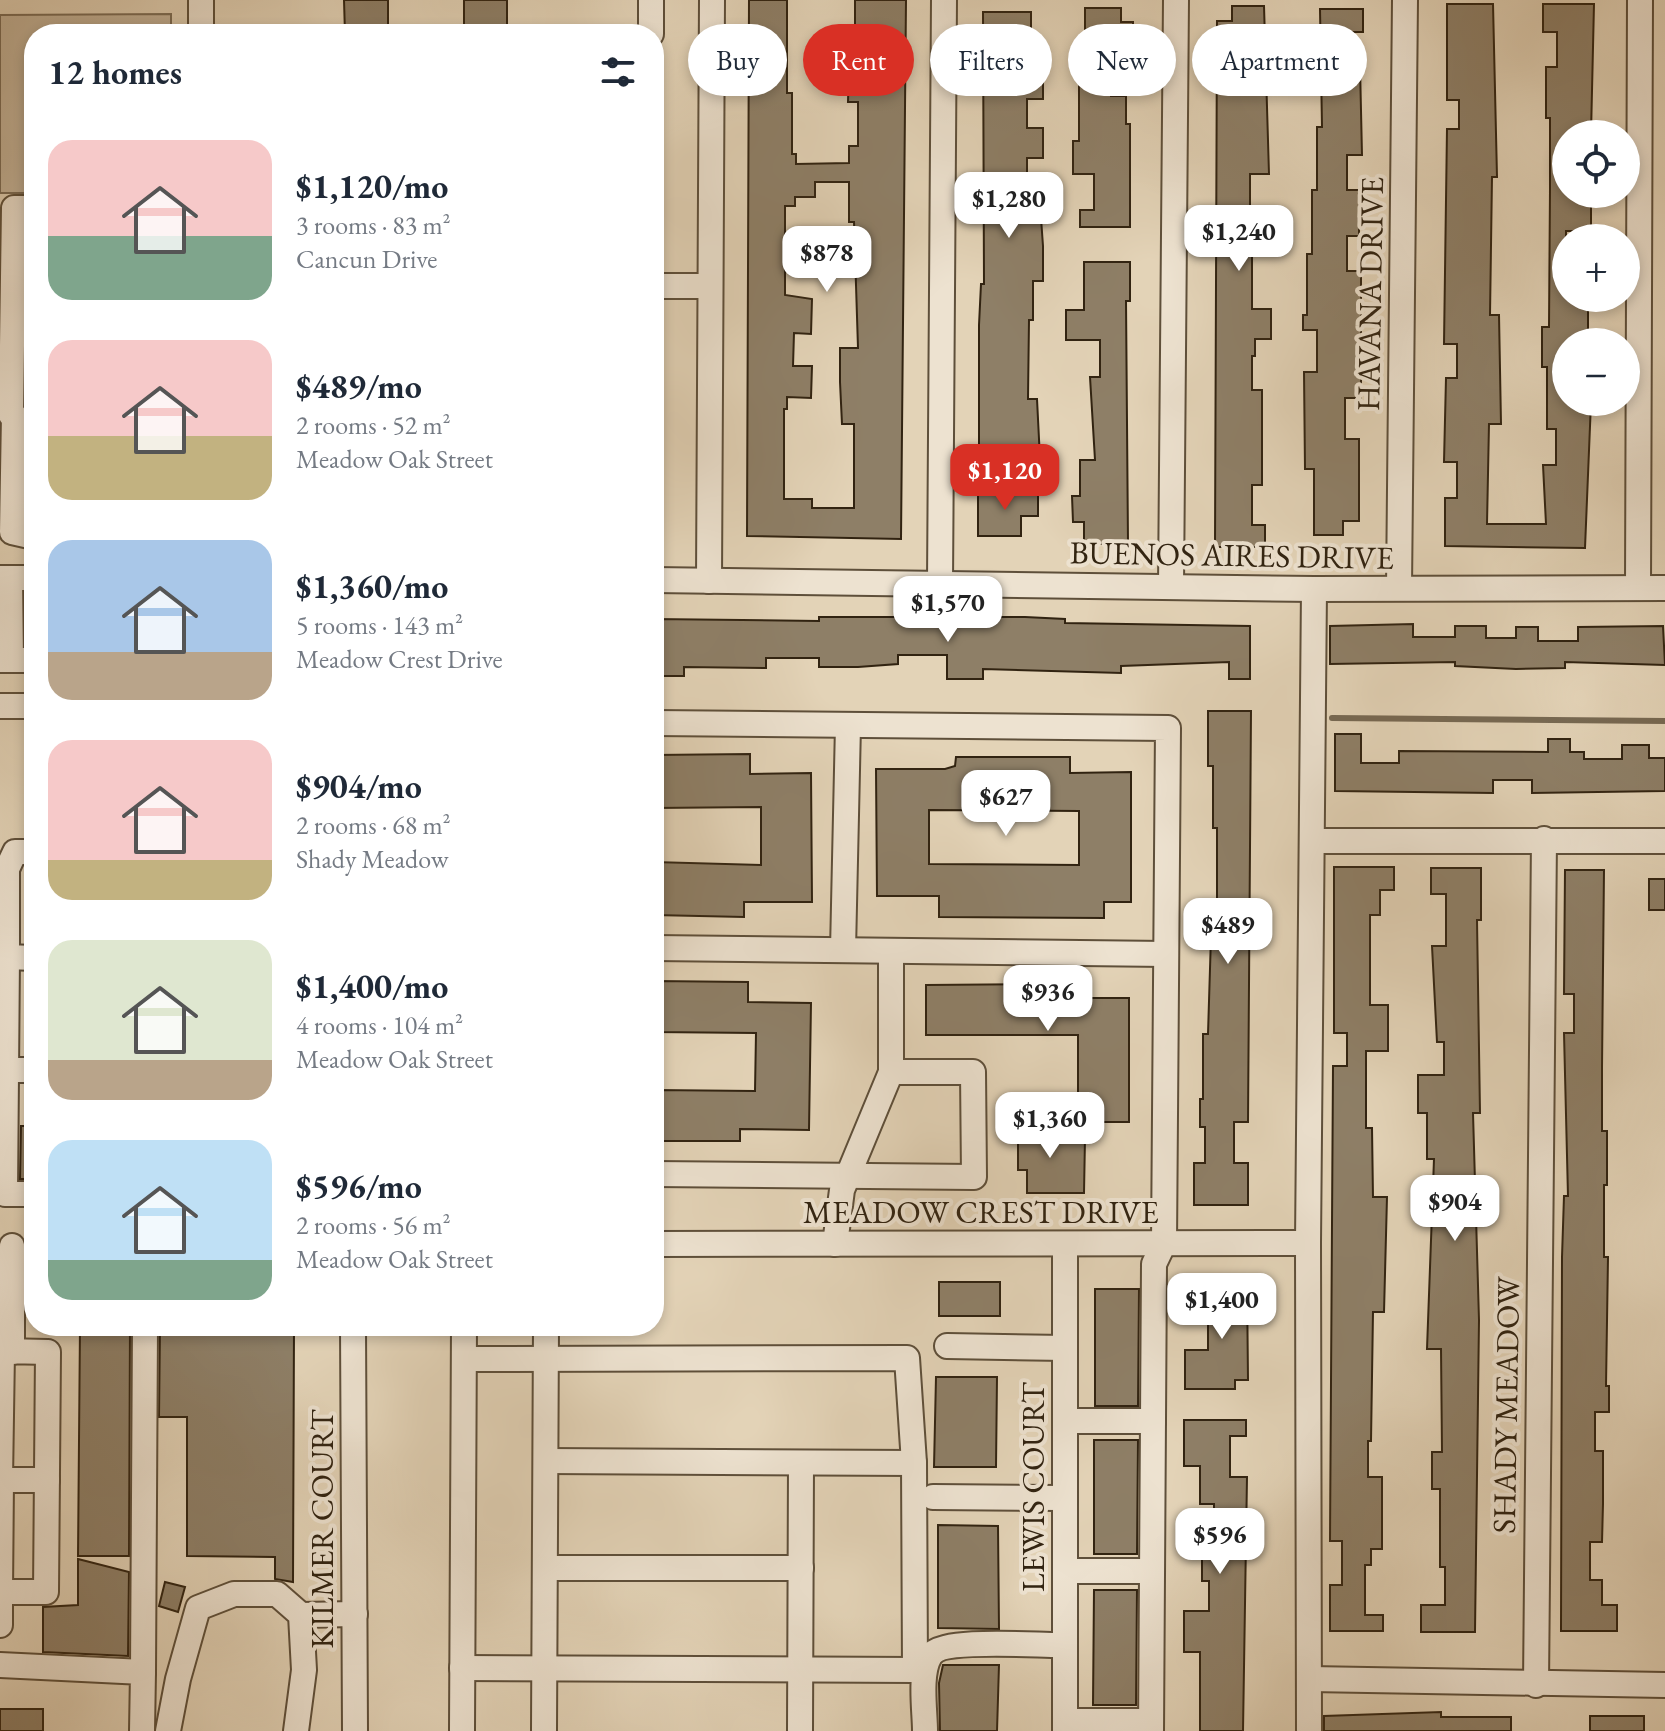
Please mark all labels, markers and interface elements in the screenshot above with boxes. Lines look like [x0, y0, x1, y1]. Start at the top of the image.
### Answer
chip: Buy [688, 24, 787, 96]
chip: Rent [803, 24, 914, 96]
chip: Filters [930, 24, 1052, 96]
chip: New [1068, 24, 1176, 96]
chip: Apartment [1192, 24, 1367, 96]
text: 12 homes [48, 50, 182, 94]
icon: filters [596, 50, 640, 94]
map controls [1552, 120, 1640, 416]
button: locate [1552, 120, 1640, 208]
text: $1,120/mo [296, 164, 448, 208]
icon: home [112, 172, 208, 268]
pin: $1,280 [944, 172, 1074, 240]
street label: HAVANA DRIVE [1347, 176, 1393, 412]
text: $1,280 [972, 181, 1046, 215]
pin: $1,240 [1174, 205, 1304, 273]
text: 3 rooms · 83 m² [296, 208, 451, 242]
text: $1,240 [1202, 214, 1276, 248]
button: + [1552, 224, 1640, 312]
pin: $878 [780, 226, 874, 294]
text: $878 [800, 235, 854, 269]
text: Cancun Drive [296, 242, 437, 276]
button: − [1552, 328, 1640, 416]
text: $489/mo [296, 364, 422, 408]
icon: home [112, 372, 208, 468]
text: 2 rooms · 52 m² [296, 408, 451, 442]
text: Meadow Oak Street [296, 442, 493, 476]
pin: $1,120 [940, 444, 1070, 512]
text: $1,120 [968, 453, 1042, 487]
street label: BUENOS AIRES DRIVE [1070, 531, 1394, 579]
text: $1,360/mo [296, 564, 448, 608]
icon: home [112, 572, 208, 668]
pin: $1,570 [883, 576, 1013, 644]
text: $1,570 [911, 585, 985, 619]
text: 5 rooms · 143 m² [296, 608, 463, 642]
text: Meadow Crest Drive [296, 642, 503, 676]
text: $904/mo [296, 764, 422, 808]
pin: $627 [959, 770, 1053, 838]
icon: home [112, 772, 208, 868]
text: $627 [979, 779, 1033, 813]
text: 2 rooms · 68 m² [296, 808, 451, 842]
text: Shady Meadow [296, 842, 448, 876]
pin: $489 [1181, 898, 1275, 966]
text: $489 [1201, 907, 1255, 941]
text: $1,400/mo [296, 964, 448, 1008]
pin: $936 [1001, 965, 1095, 1033]
icon: home [112, 972, 208, 1068]
text: $936 [1021, 974, 1075, 1008]
text: 4 rooms · 104 m² [296, 1008, 463, 1042]
text: Meadow Oak Street [296, 1042, 493, 1076]
pin: $1,360 [985, 1092, 1115, 1160]
text: $1,360 [1013, 1101, 1087, 1135]
text: $596/mo [296, 1164, 422, 1208]
icon: home [112, 1172, 208, 1268]
pin: $904 [1408, 1175, 1502, 1243]
text: $904 [1428, 1184, 1482, 1218]
street label: MEADOW CREST DRIVE [803, 1191, 1159, 1233]
text: 2 rooms · 56 m² [296, 1208, 451, 1242]
text: Meadow Oak Street [296, 1242, 493, 1276]
pin: $1,400 [1157, 1273, 1287, 1341]
street label: SHADY MEADOW [1483, 1275, 1529, 1534]
text: $1,400 [1185, 1282, 1259, 1316]
street label: LEWIS COURT [1012, 1381, 1054, 1592]
street label: KILMER COURT [301, 1409, 343, 1649]
pin: $596 [1173, 1508, 1267, 1576]
text: $596 [1193, 1517, 1247, 1551]

